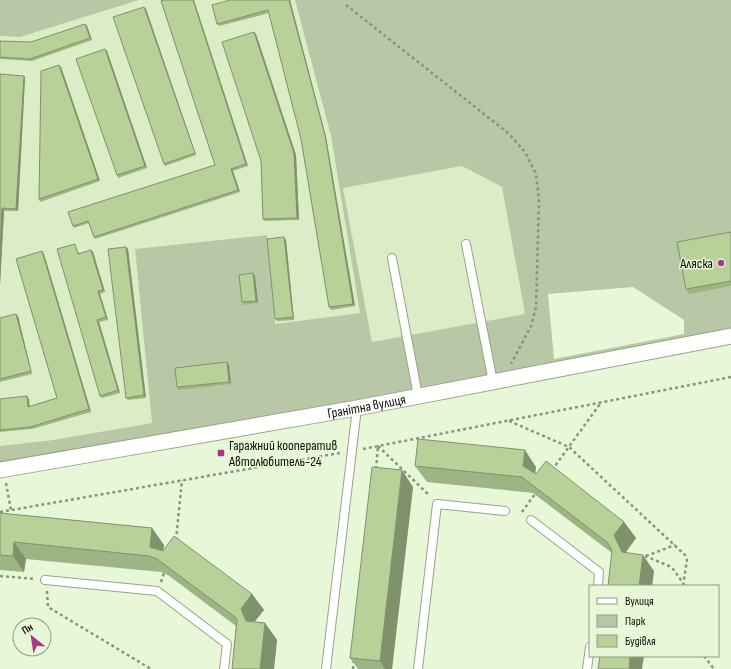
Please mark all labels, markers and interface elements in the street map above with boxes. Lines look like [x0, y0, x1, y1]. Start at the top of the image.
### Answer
place label: Аляска [679, 255, 713, 272]
marker: Аляска [716, 258, 726, 268]
street label: Гранітна вулиця [326, 391, 407, 422]
place label: Гаражний кооператив Автолюбитель-24 [228, 437, 337, 470]
marker: Гаражний кооператив Автолюбитель-24 [216, 448, 226, 458]
legend [589, 585, 719, 657]
text: Вулиця [625, 594, 654, 609]
text: Парк [625, 614, 646, 629]
north arrow [12, 617, 52, 657]
text: Пн [19, 620, 35, 637]
text: Будівля [625, 634, 656, 649]

